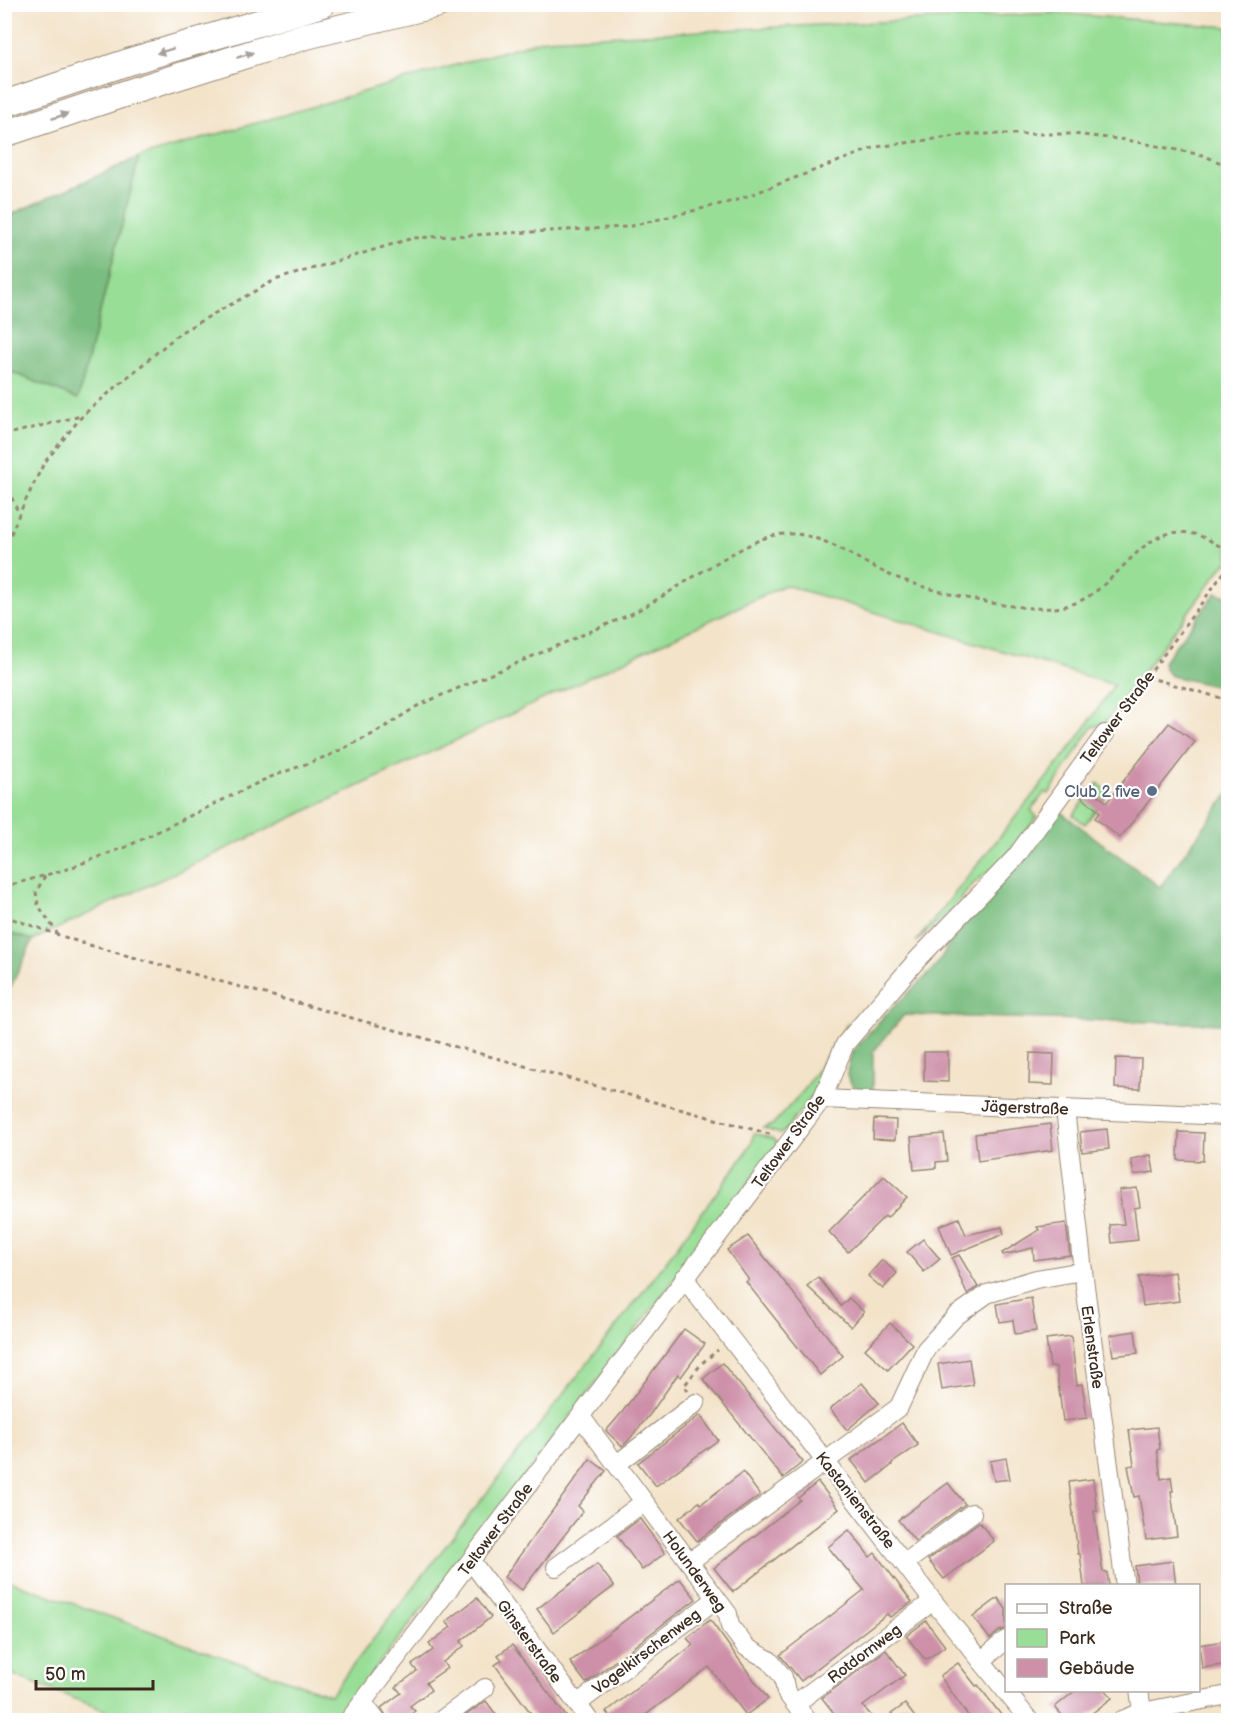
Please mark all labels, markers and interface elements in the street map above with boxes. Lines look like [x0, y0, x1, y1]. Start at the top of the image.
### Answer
one-way arrow [156, 47, 174, 56]
one-way arrow [236, 50, 254, 59]
one-way arrow [51, 110, 69, 120]
street label: Teltower Straße [1077, 667, 1160, 768]
place label: Club 2 five [1064, 783, 1141, 802]
marker: Club 2 five [1145, 784, 1159, 798]
street label: Teltower Straße [749, 1091, 830, 1193]
street label: Jägerstraße [981, 1097, 1069, 1120]
street label: Erlenstraße [1076, 1304, 1107, 1391]
street label: Kastanienstraße [811, 1449, 899, 1554]
street label: Teltower Straße [455, 1479, 538, 1580]
street label: Holunderweg [658, 1527, 730, 1616]
legend [1005, 1584, 1200, 1692]
street label: Ginsterstraße [492, 1597, 566, 1688]
text: Straße [1059, 1598, 1113, 1619]
street label: Vogelkirschenweg [589, 1605, 705, 1699]
street label: Rotdornweg [824, 1620, 905, 1688]
text: Park [1059, 1628, 1095, 1649]
scale bar [36, 1653, 153, 1691]
text: Gebäude [1059, 1658, 1135, 1679]
text: 50 m [45, 1664, 86, 1685]

